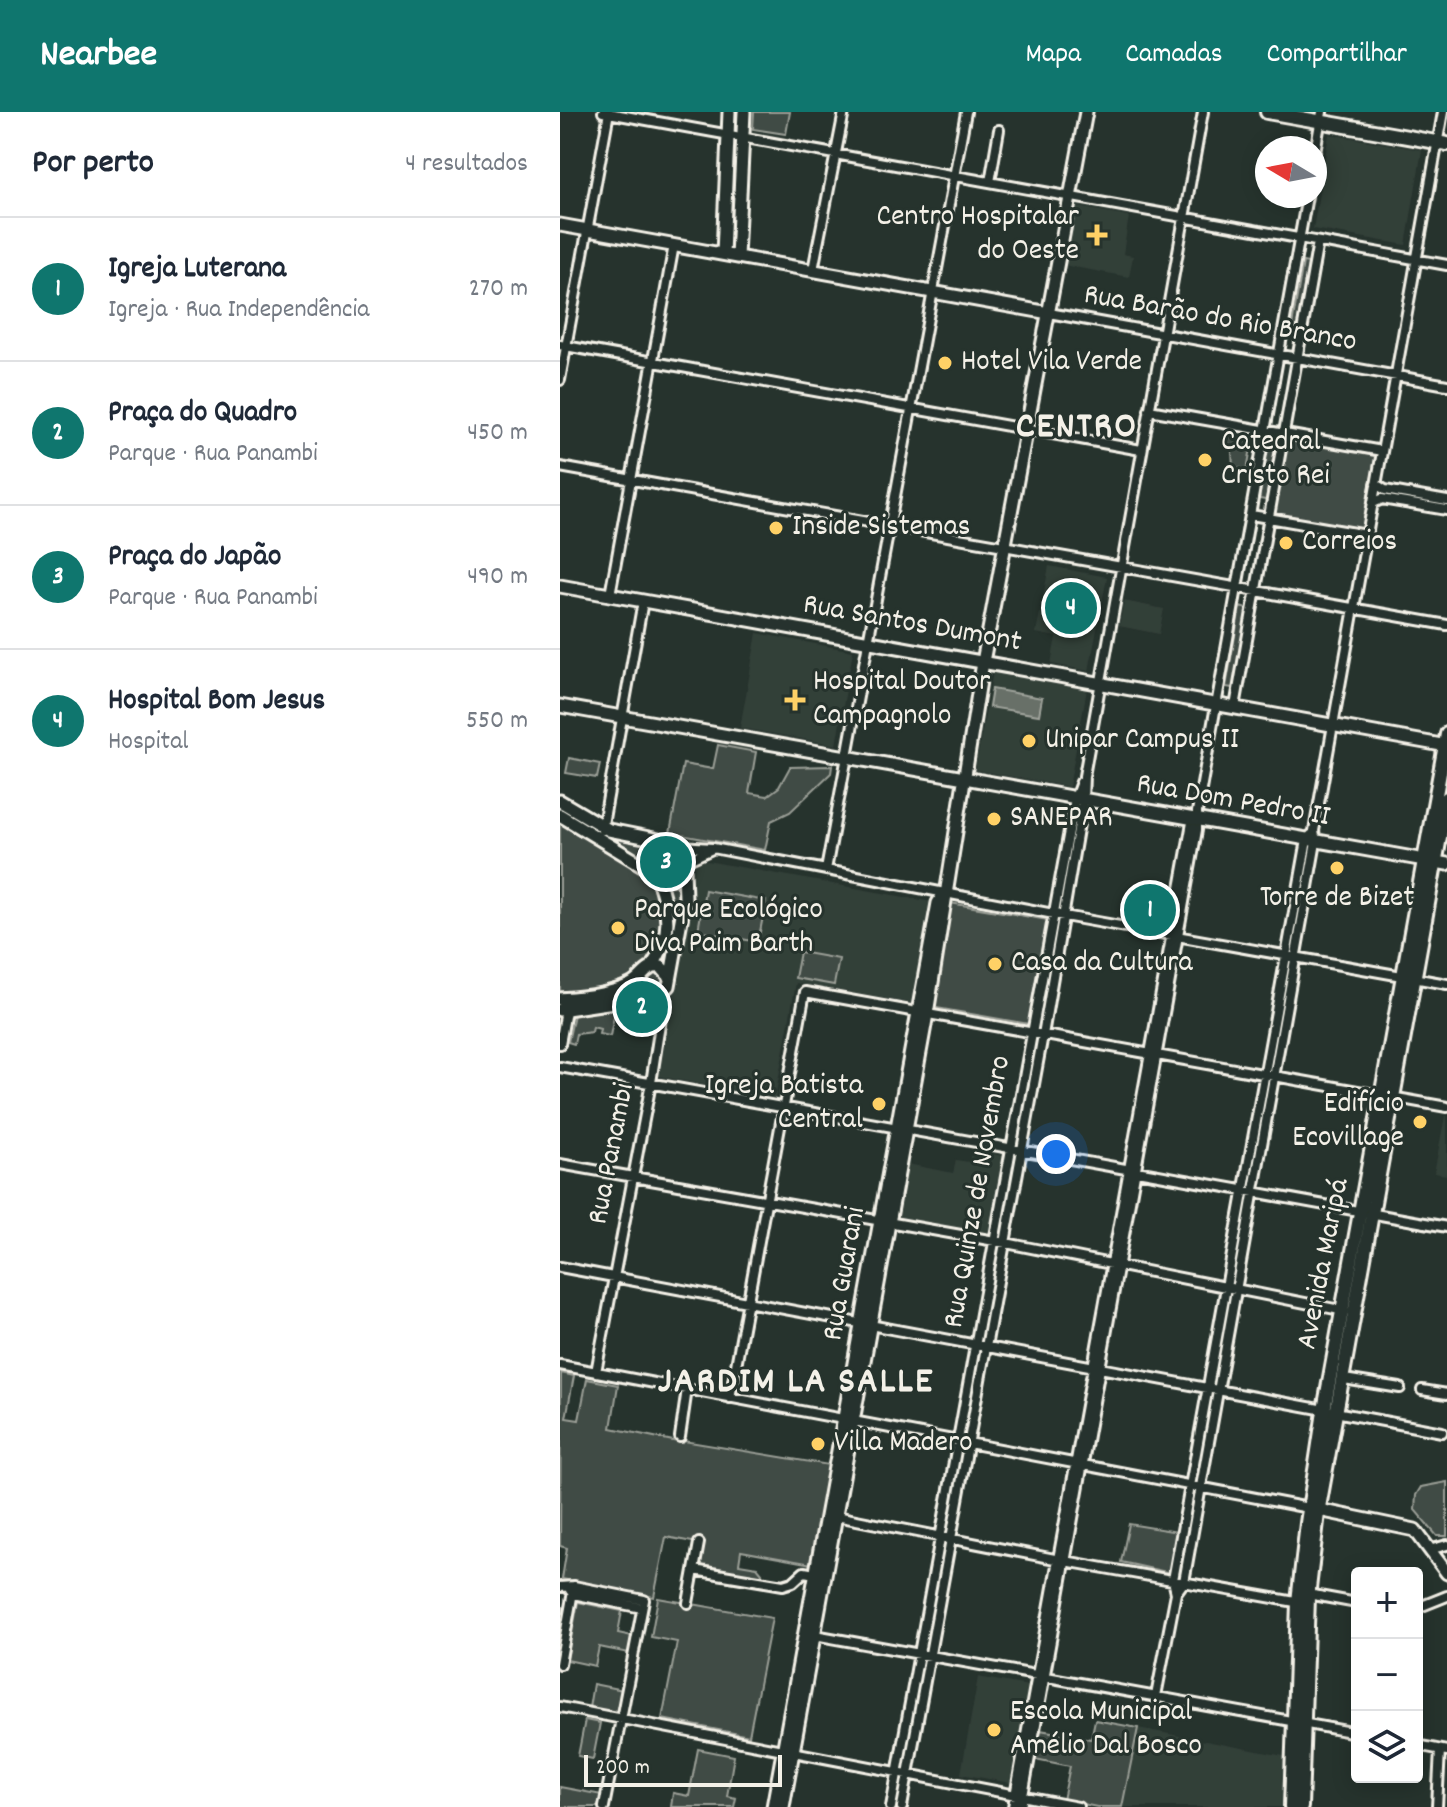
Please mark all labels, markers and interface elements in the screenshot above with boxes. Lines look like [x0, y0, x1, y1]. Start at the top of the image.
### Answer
text: Nearbee [40, 29, 157, 84]
text: Mapa [1026, 36, 1081, 76]
text: Camadas [1125, 36, 1223, 76]
text: Compartilhar [1267, 36, 1407, 76]
north arrow [1255, 136, 1327, 208]
text: Por perto [32, 140, 154, 189]
text: 4 resultados [405, 146, 528, 183]
place label: Centro Hospitalar do Oeste [877, 197, 1079, 274]
marker: Centro Hospitalar do Oeste [1086, 224, 1108, 246]
text: Igreja Luterana [108, 249, 286, 292]
text: 1 [55, 271, 61, 308]
text: 270 m [469, 271, 528, 308]
street label: Rua Barão do Rio Branco [1080, 275, 1360, 365]
text: Igreja · Rua Independência [108, 292, 369, 329]
place label: Hotel Vila Verde [961, 342, 1142, 385]
marker: Hotel Vila Verde [936, 354, 954, 372]
text: Praça do Quadro [108, 393, 297, 436]
district label: CENTRO [1016, 401, 1138, 456]
text: 2 [52, 415, 64, 452]
text: 450 m [467, 415, 528, 452]
place label: Catedral Cristo Rei [1221, 422, 1330, 499]
text: Parque · Rua Panambi [108, 436, 318, 473]
marker: Catedral Cristo Rei [1196, 451, 1214, 469]
place label: Inside Sistemas [792, 507, 970, 550]
marker: Inside Sistemas [767, 519, 785, 537]
place label: Correios [1302, 522, 1397, 565]
marker: Correios [1277, 534, 1295, 552]
text: Praça do Japão [108, 537, 281, 580]
text: 3 [52, 559, 64, 596]
text: 490 m [467, 559, 528, 596]
pin: 4 [1045, 578, 1097, 638]
text: Parque · Rua Panambi [108, 580, 318, 617]
street label: Rua Santos Dumont [800, 585, 1024, 665]
place label: Hospital Doutor Campagnolo [813, 662, 990, 739]
text: Hospital Bom Jesus [108, 681, 325, 724]
marker: Hospital Doutor Campagnolo [784, 689, 806, 711]
text: 4 [53, 703, 63, 740]
text: 550 m [466, 703, 528, 740]
place label: Unipar Campus II [1045, 720, 1239, 763]
text: Hospital [108, 724, 189, 761]
marker: Unipar Campus II [1020, 732, 1038, 750]
street label: Rua Dom Pedro II [1133, 764, 1333, 840]
place label: SANEPAR [1010, 798, 1113, 841]
marker: SANEPAR [985, 810, 1003, 828]
pin: 3 [640, 832, 692, 892]
marker: Torre de Bizet [1328, 859, 1346, 877]
place label: Torre de Bizet [1260, 878, 1414, 921]
pin: 1 [1124, 880, 1176, 940]
place label: Parque Ecológico Diva Paim Barth [634, 890, 823, 967]
marker: Parque Ecológico Diva Paim Barth [609, 919, 627, 937]
place label: Casa da Cultura [1011, 943, 1193, 986]
marker: Casa da Cultura [986, 955, 1004, 973]
pin: 2 [616, 977, 668, 1037]
street label: Rua Quinze de Novembro [934, 1052, 1024, 1332]
place label: Igreja Batista Central [705, 1066, 864, 1143]
street label: Rua Panambi [578, 1080, 648, 1228]
place label: Edifício Ecovillage [1292, 1084, 1404, 1161]
marker: Igreja Batista Central [870, 1095, 888, 1113]
marker: Edifício Ecovillage [1411, 1113, 1429, 1131]
your location [1036, 1134, 1076, 1174]
street label: Avenida Maripá [1287, 1175, 1363, 1353]
street label: Rua Guarani [813, 1204, 879, 1344]
district label: JARDIM LA SALLE [658, 1356, 934, 1411]
place label: Villa Madero [834, 1423, 973, 1466]
marker: Villa Madero [809, 1435, 827, 1453]
map controls [1351, 1567, 1423, 1783]
button: + [1351, 1567, 1423, 1639]
button: − [1351, 1639, 1423, 1711]
place label: Escola Municipal Amélio Dal Bosco [1010, 1692, 1202, 1769]
button: layers [1351, 1711, 1423, 1783]
marker: Escola Municipal Amélio Dal Bosco [985, 1721, 1003, 1739]
scale bar [584, 1751, 782, 1787]
text: 200 m [596, 1753, 650, 1784]

